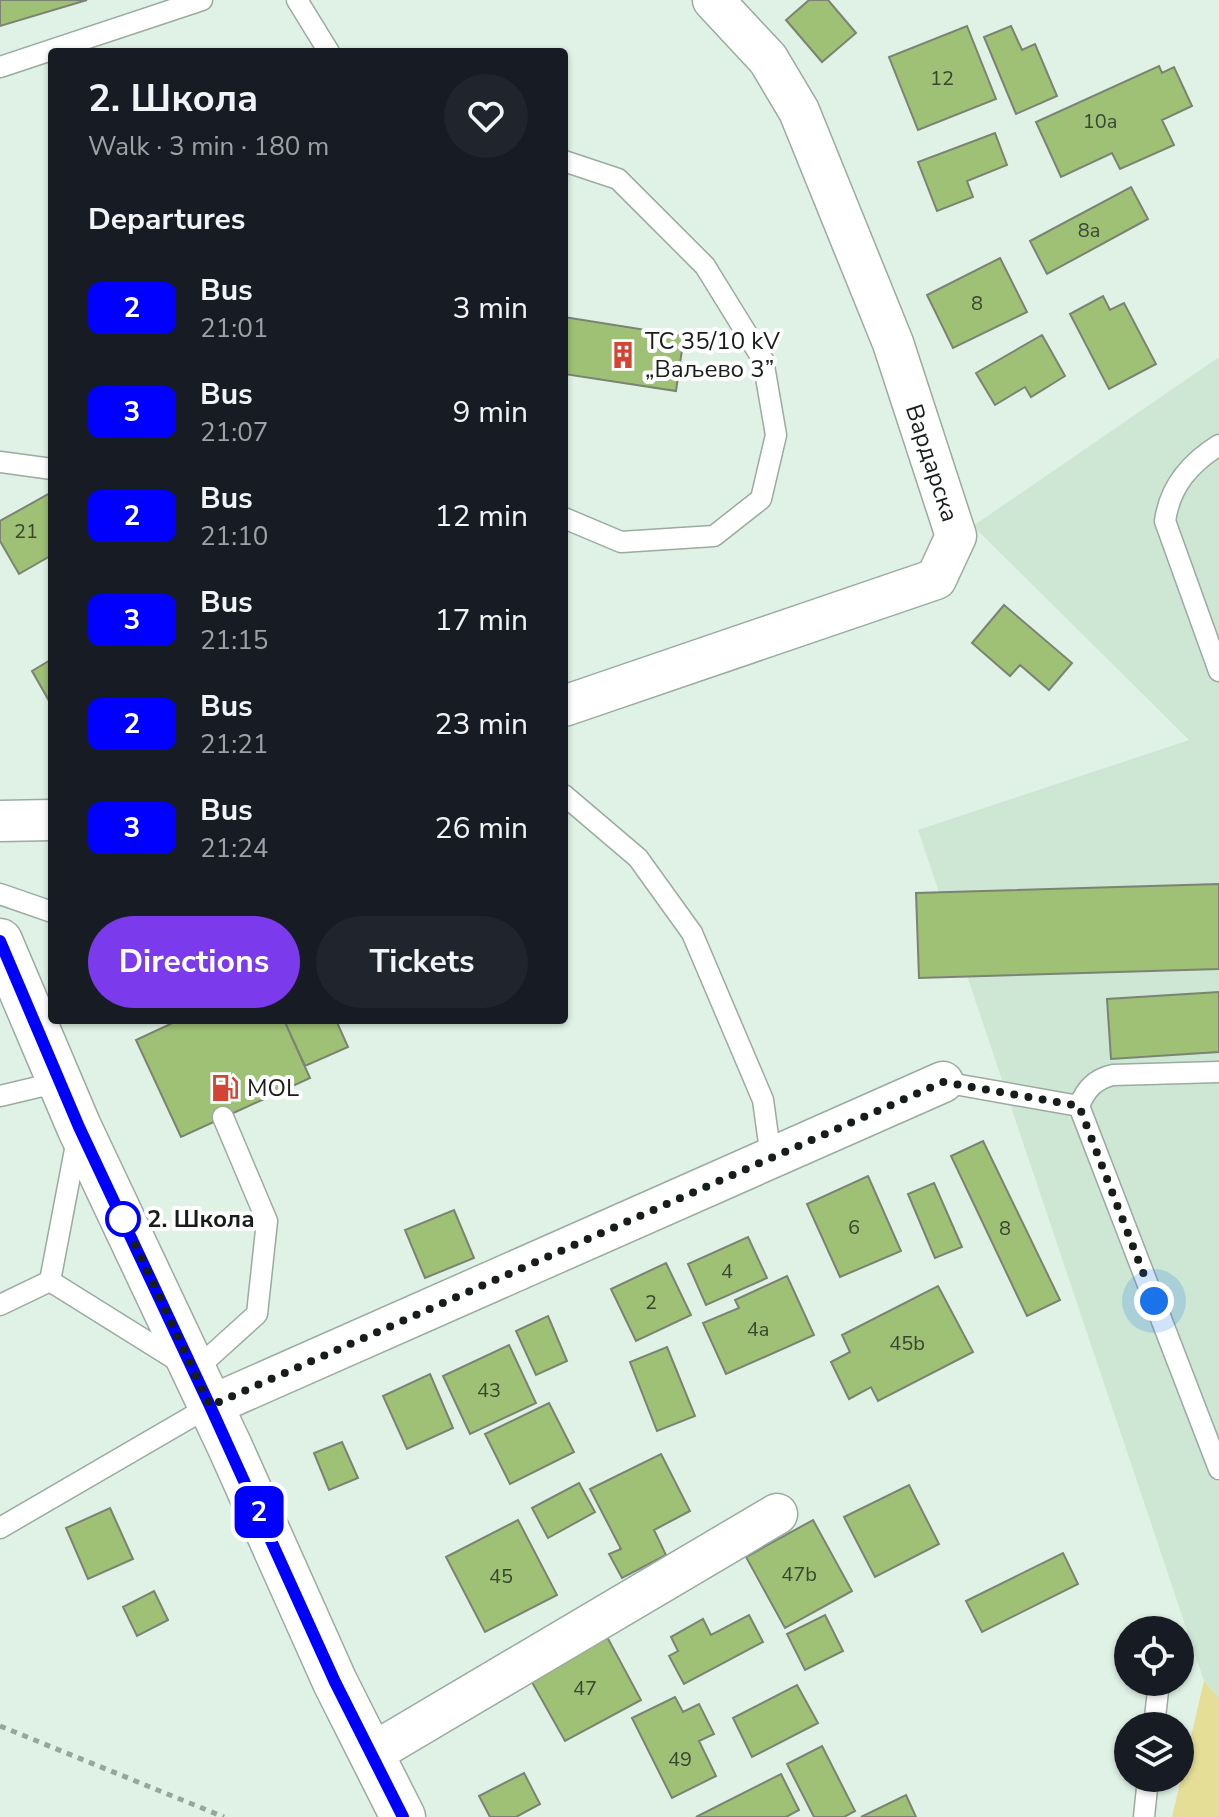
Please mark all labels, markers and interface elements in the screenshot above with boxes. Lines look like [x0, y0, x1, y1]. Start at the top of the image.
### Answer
house number: 12 [930, 65, 954, 92]
text: 2. Школа [88, 73, 258, 124]
button: heart [444, 74, 528, 158]
house number: 10a [1083, 108, 1117, 135]
text: Walk · 3 min · 180 m [88, 129, 329, 164]
text: Departures [88, 199, 245, 240]
house number: 8a [1078, 217, 1100, 244]
text: Bus [200, 270, 253, 311]
text: 3 min [453, 288, 528, 329]
text: 2 [124, 289, 140, 327]
house number: 8 [971, 290, 983, 317]
text: 21:01 [200, 311, 268, 346]
place label: ТС 35/10 kV „Ваљево 3” [645, 325, 780, 385]
building icon: ТС 35/10 kV „Ваљево 3” [608, 340, 638, 370]
text: Bus [200, 374, 253, 415]
text: 9 min [453, 392, 528, 433]
text: 3 [124, 393, 140, 431]
street label: Вардарска [898, 400, 966, 526]
text: 21:07 [200, 415, 268, 450]
text: Bus [200, 478, 253, 519]
text: 12 min [435, 496, 528, 537]
text: 2 [124, 497, 140, 535]
house number: 21 [14, 518, 38, 545]
text: 21:10 [200, 519, 268, 554]
text: Bus [200, 582, 253, 623]
text: 17 min [435, 600, 528, 641]
text: 3 [124, 601, 140, 639]
text: 21:15 [200, 623, 268, 658]
text: Bus [200, 686, 253, 727]
text: 23 min [435, 704, 528, 745]
text: 2 [124, 705, 140, 743]
text: 21:21 [200, 727, 268, 762]
text: Bus [200, 790, 253, 831]
text: 26 min [435, 808, 528, 849]
text: 3 [124, 809, 140, 847]
text: 21:24 [200, 831, 268, 866]
button: Directions [88, 916, 300, 1008]
button: Tickets [316, 916, 528, 1008]
place label: MOL [247, 1072, 299, 1104]
fuel station icon: MOL [210, 1073, 240, 1103]
marker: 2. Школа [106, 1202, 140, 1236]
place label: 2. Школа [147, 1203, 255, 1235]
house number: 6 [848, 1214, 860, 1241]
house number: 8 [999, 1215, 1011, 1242]
house number: 4 [721, 1258, 733, 1285]
your location [1134, 1281, 1174, 1321]
house number: 2 [645, 1289, 657, 1316]
house number: 4a [747, 1316, 769, 1343]
house number: 45b [889, 1330, 925, 1357]
house number: 43 [477, 1377, 501, 1404]
line badge: 2 [233, 1486, 285, 1538]
text: 2 [251, 1493, 267, 1531]
house number: 47b [781, 1561, 817, 1588]
house number: 45 [489, 1563, 513, 1590]
map controls [1114, 1616, 1194, 1792]
button: locate [1114, 1616, 1194, 1696]
house number: 47 [573, 1675, 597, 1702]
button: layers [1114, 1712, 1194, 1792]
house number: 49 [668, 1746, 692, 1773]

